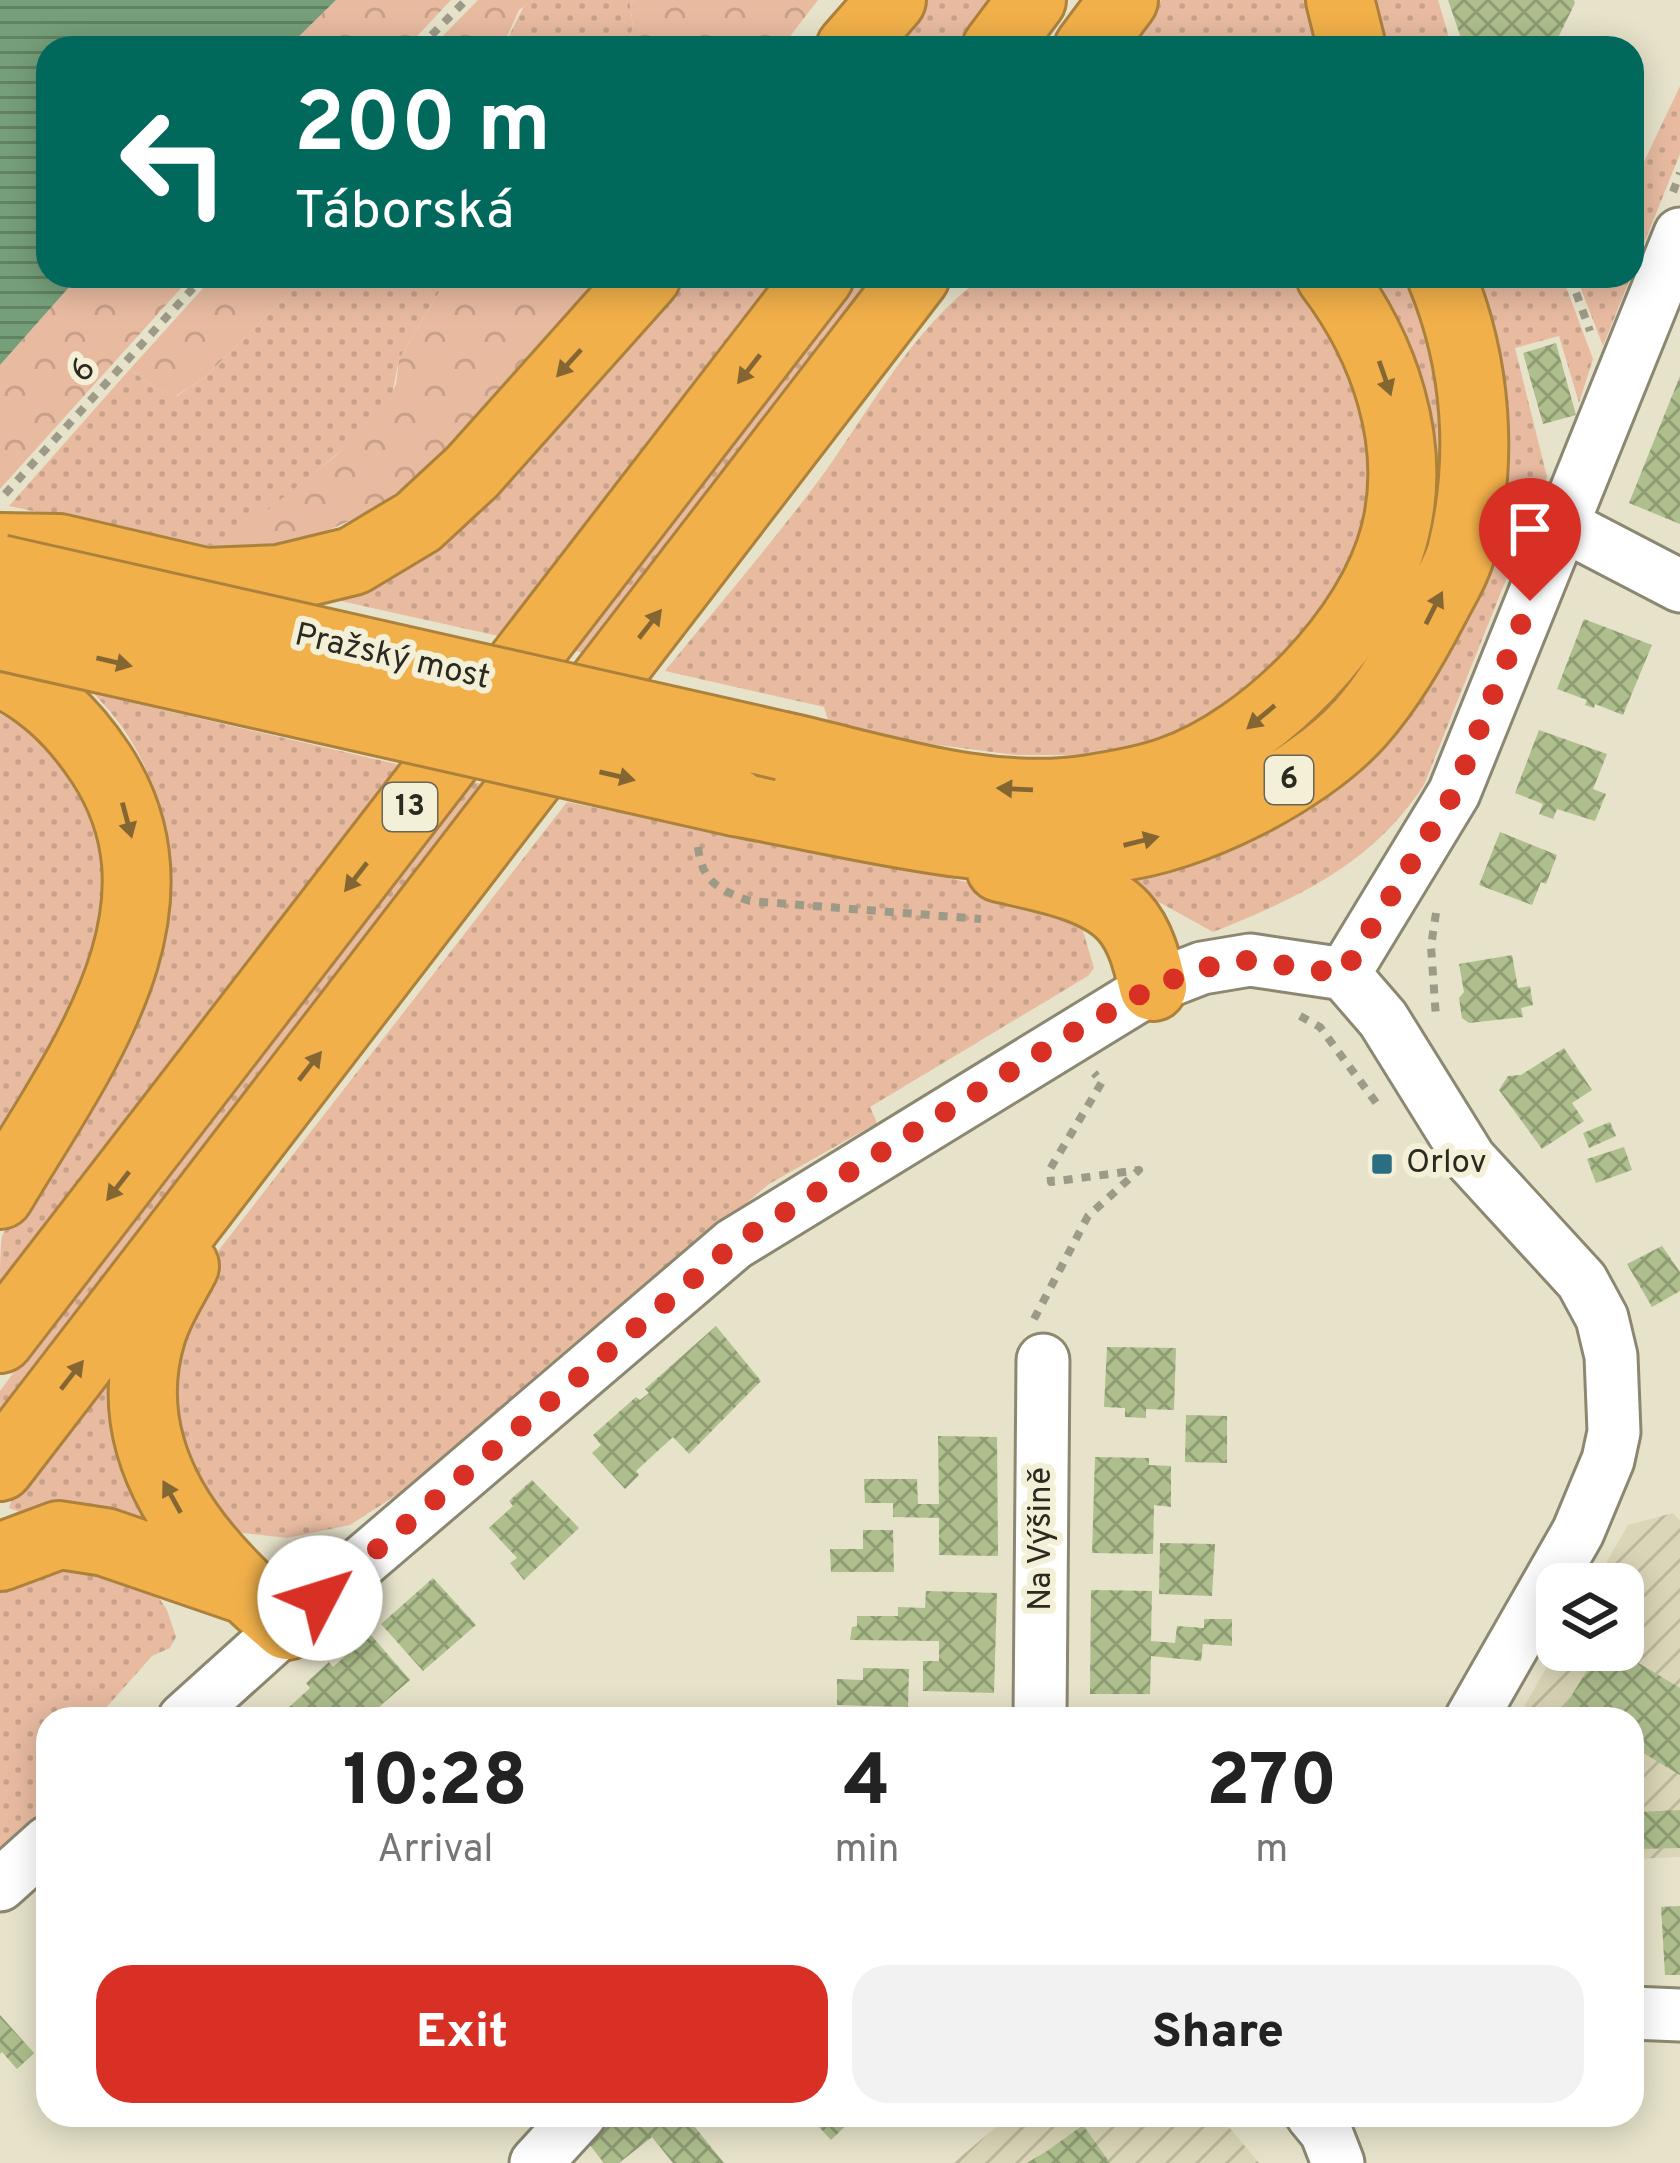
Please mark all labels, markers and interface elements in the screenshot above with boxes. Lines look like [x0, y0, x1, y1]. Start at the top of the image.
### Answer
text: 200 m [294, 75, 551, 181]
icon: left [96, 84, 252, 240]
text: Táborská [294, 179, 514, 248]
street label: 6 [62, 349, 106, 393]
one-way arrow [556, 349, 583, 378]
one-way arrow [737, 353, 761, 384]
one-way arrow [1377, 360, 1395, 396]
pin [1479, 478, 1581, 601]
icon: arrive [1497, 496, 1563, 562]
one-way arrow [1424, 590, 1444, 625]
one-way arrow [638, 608, 662, 640]
street label: Pražský most [290, 615, 494, 701]
one-way arrow [96, 653, 134, 672]
one-way arrow [1246, 704, 1276, 730]
road number: 6 [1265, 756, 1313, 804]
one-way arrow [599, 767, 637, 786]
one-way arrow [995, 779, 1033, 798]
road number: 13 [383, 783, 437, 831]
one-way arrow [119, 802, 138, 839]
one-way arrow [1123, 831, 1160, 850]
one-way arrow [344, 861, 369, 892]
one-way arrow [297, 1050, 322, 1082]
place label: Orlov [1406, 1143, 1487, 1185]
marker: Orlov [1369, 1151, 1395, 1177]
one-way arrow [106, 1170, 131, 1201]
one-way arrow [59, 1359, 83, 1390]
street label: Na Výšině [1021, 1467, 1063, 1611]
one-way arrow [162, 1480, 183, 1514]
position arrow [257, 1535, 383, 1661]
map controls [1536, 1563, 1644, 1671]
button: layers [1536, 1563, 1644, 1671]
text: 10:28 [343, 1739, 528, 1831]
text: 4 [844, 1739, 890, 1831]
text: 270 [1206, 1739, 1337, 1831]
text: Arrival [377, 1827, 493, 1876]
text: min [835, 1827, 899, 1876]
text: m [1255, 1827, 1288, 1876]
button: Exit [96, 1965, 828, 2103]
button: Share [852, 1965, 1584, 2103]

